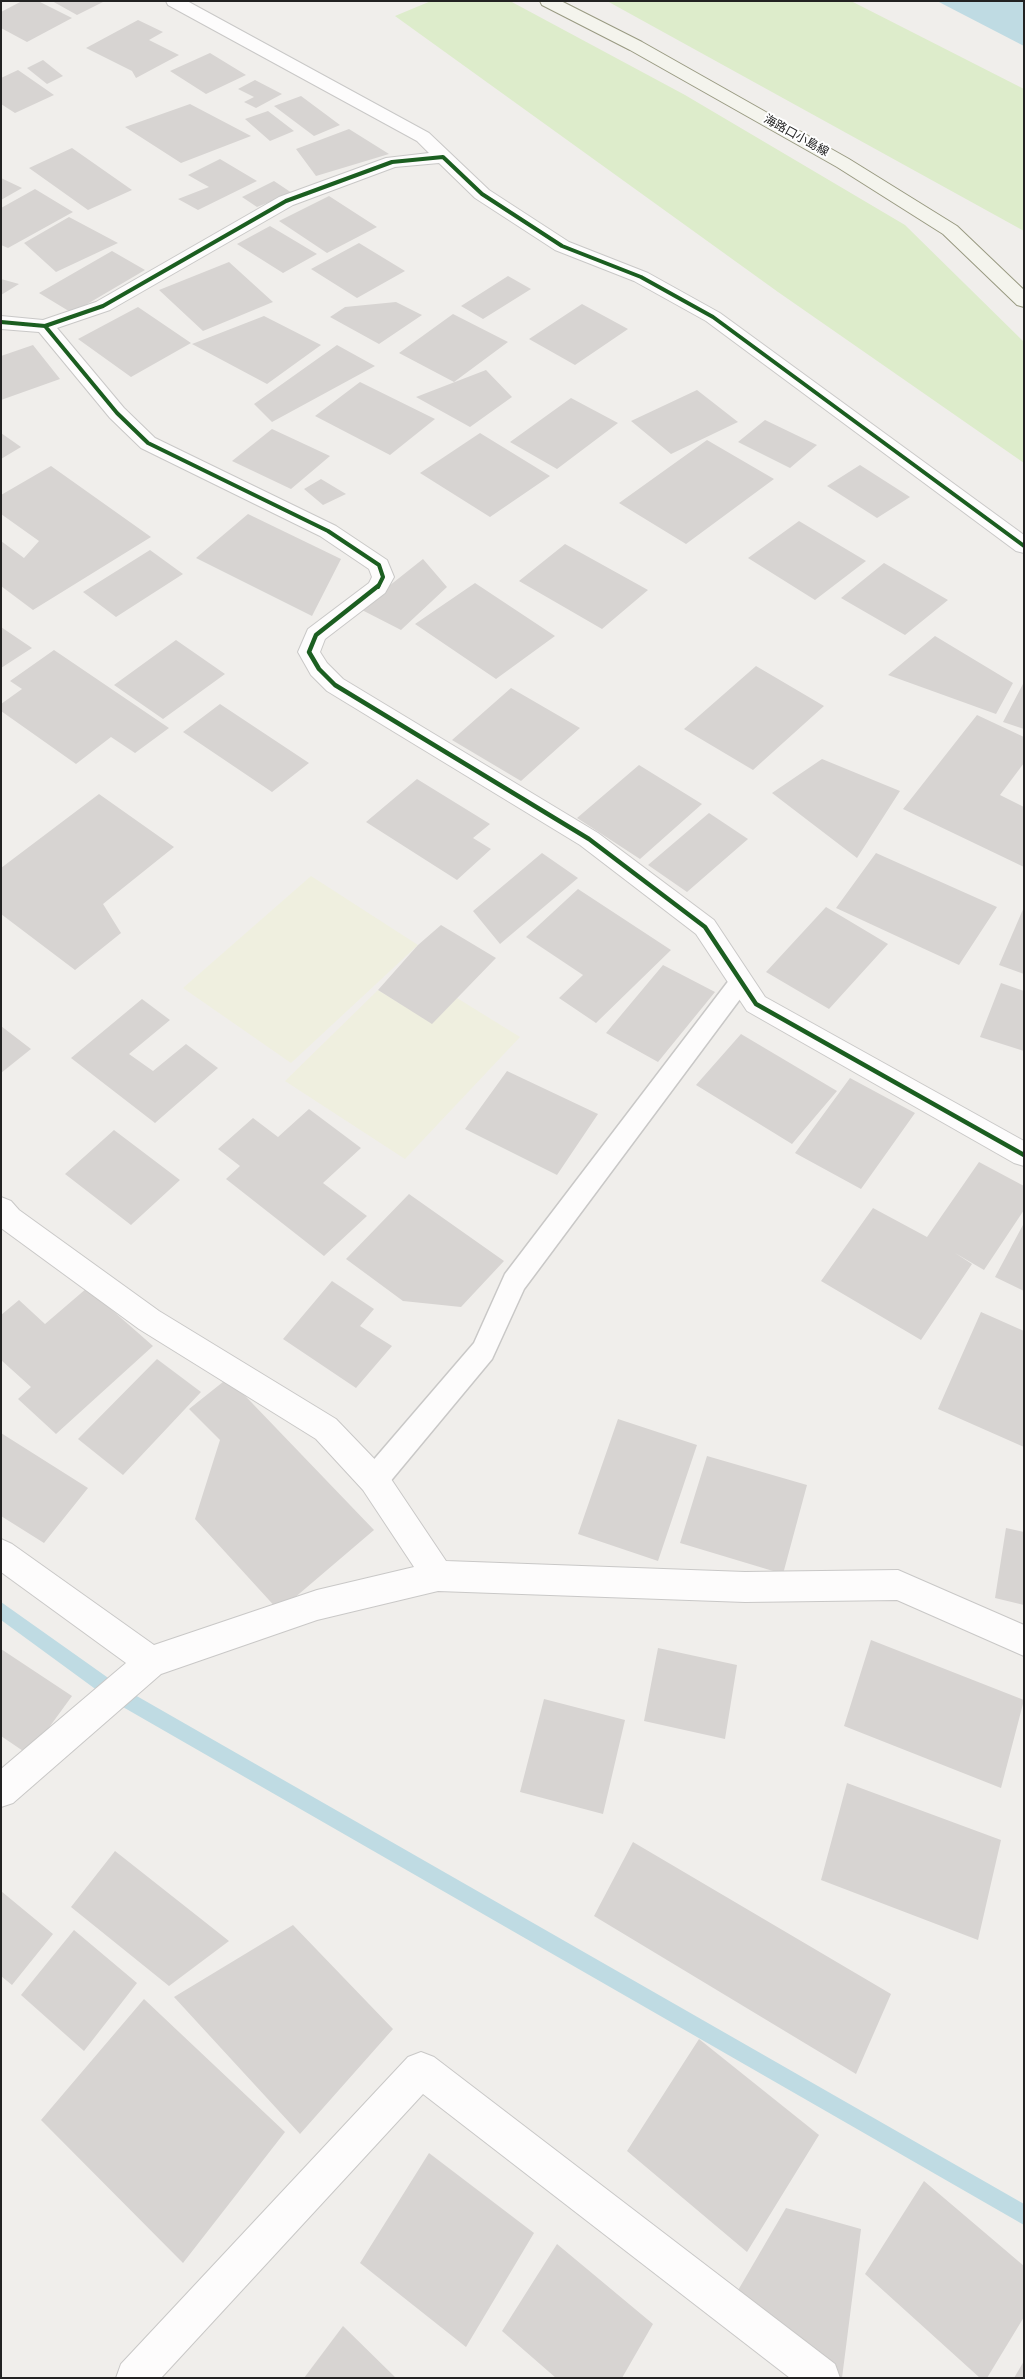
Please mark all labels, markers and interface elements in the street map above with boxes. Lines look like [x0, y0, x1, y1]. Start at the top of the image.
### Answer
street label: 海路口小島線 [761, 112, 831, 160]

